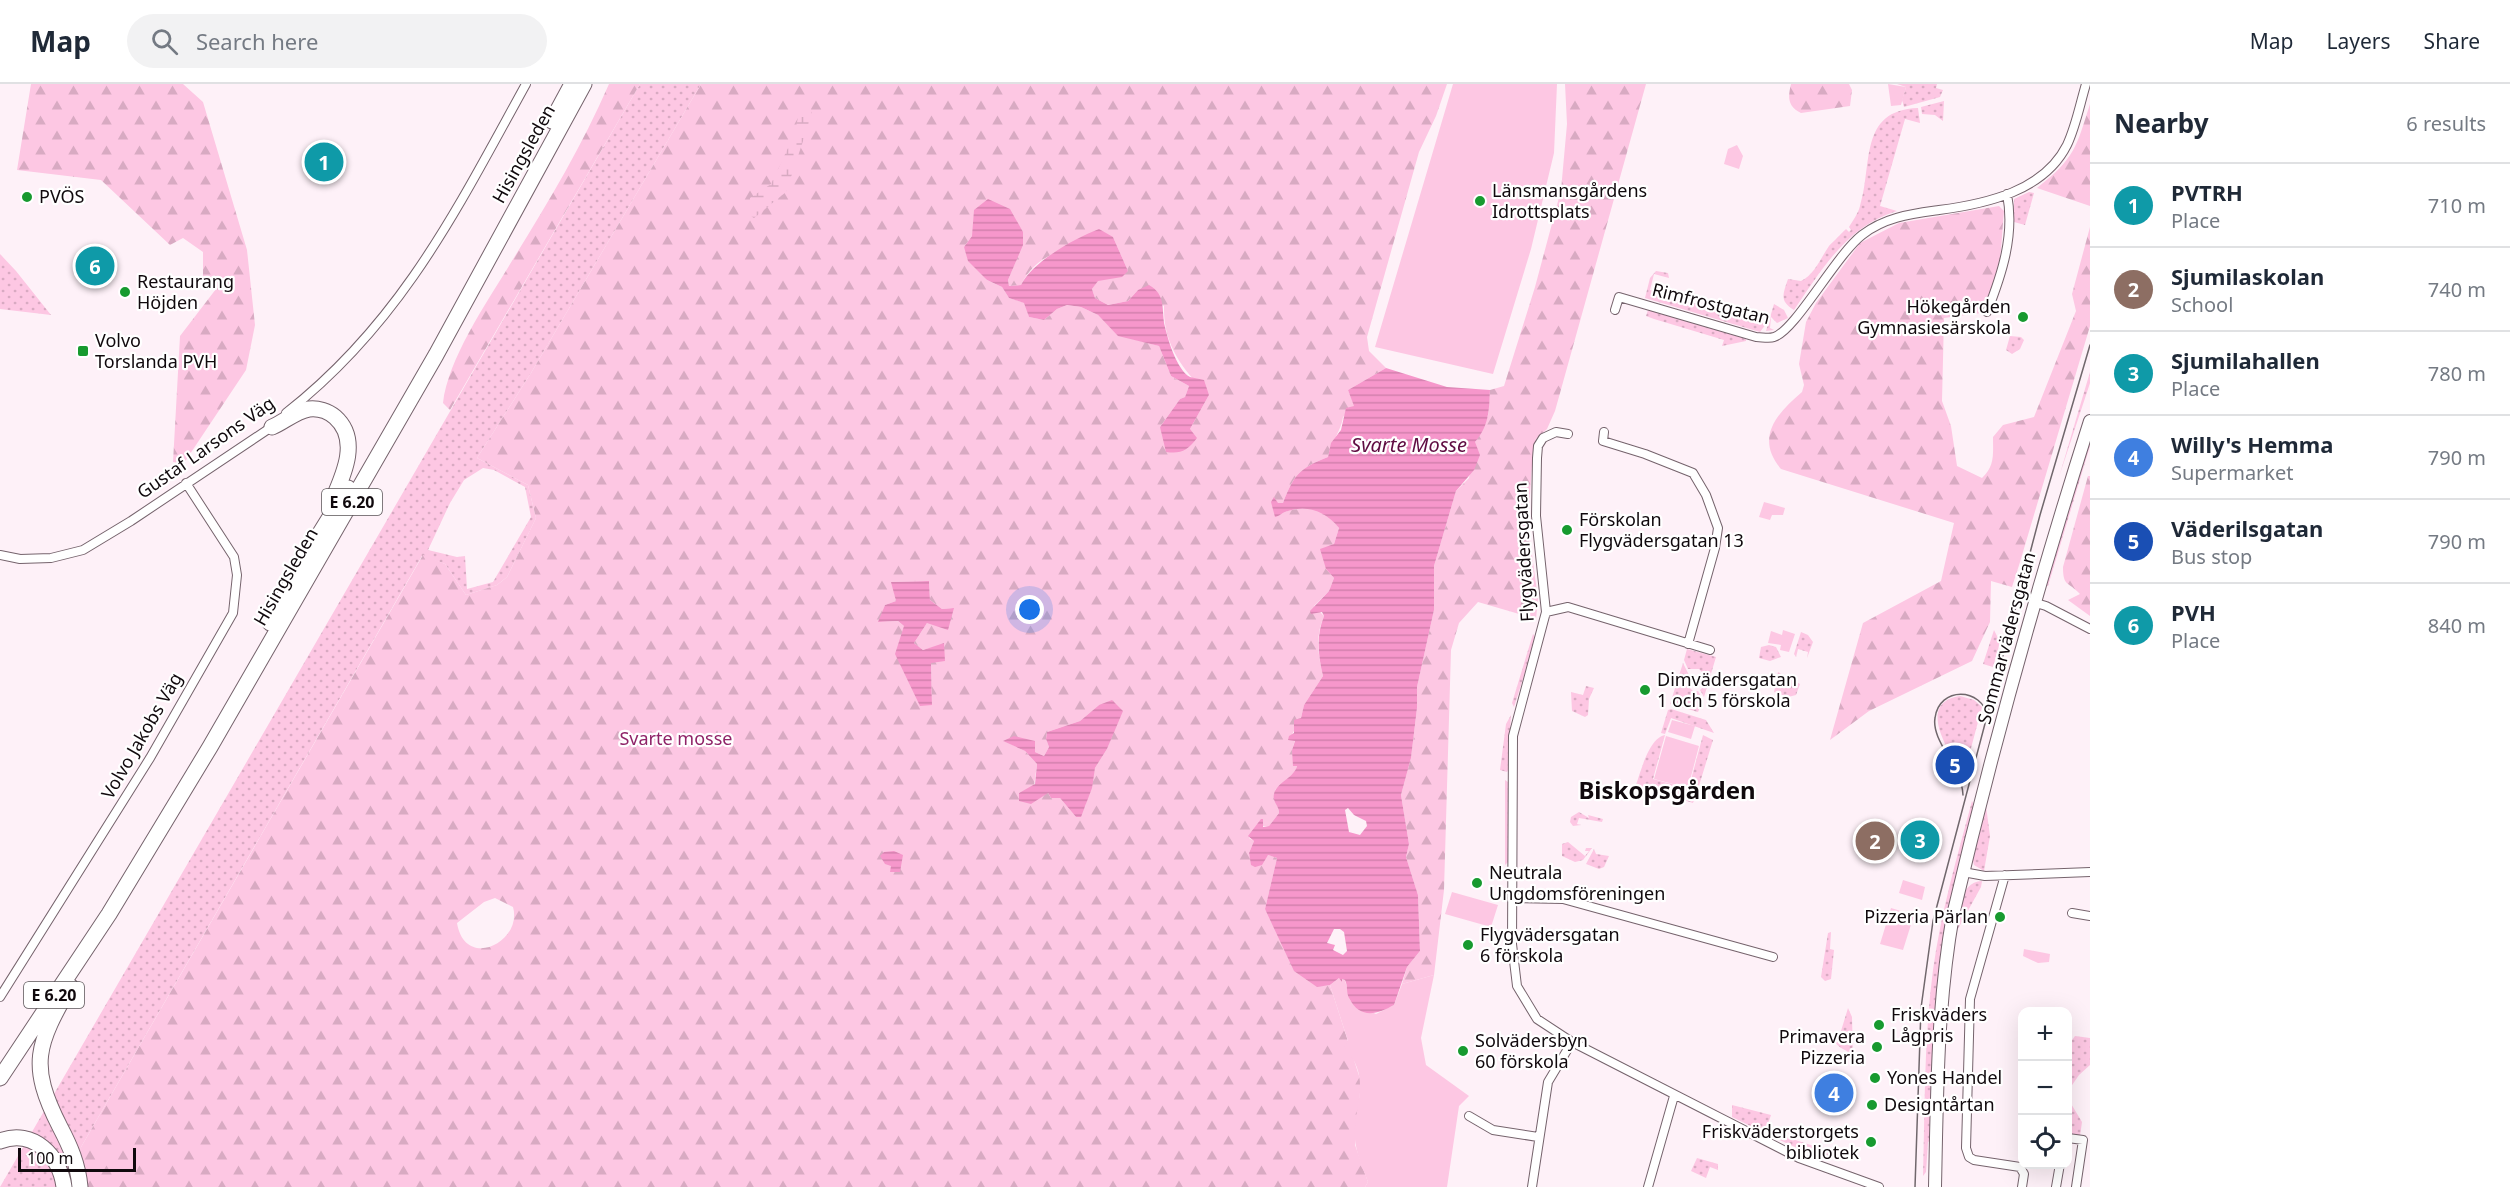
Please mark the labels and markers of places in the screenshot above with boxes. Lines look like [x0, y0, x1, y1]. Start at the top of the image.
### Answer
pin: 1 [304, 140, 344, 184]
place label: Länsmansgårdens Idrottsplats [1492, 178, 1647, 223]
place label: PVÖS [39, 184, 85, 208]
marker: PVÖS [20, 190, 34, 204]
marker: Länsmansgårdens Idrottsplats [1473, 194, 1487, 208]
pin: 6 [76, 244, 115, 288]
place label: Restaurang Höjden [137, 269, 234, 314]
marker: Restaurang Höjden [118, 285, 132, 299]
place label: Hökegården Gymnasiesärskola [1857, 294, 2011, 339]
marker: Hökegården Gymnasiesärskola [2016, 310, 2030, 324]
place label: Volvo Torslanda PVH [95, 328, 217, 373]
marker: Volvo Torslanda PVH [76, 344, 90, 358]
place label: Förskolan Flygvädersgatan 13 [1579, 507, 1744, 552]
marker: Förskolan Flygvädersgatan 13 [1560, 523, 1574, 537]
place label: Dimvädersgatan 1 och 5 förskola [1657, 667, 1797, 712]
marker: Dimvädersgatan 1 och 5 förskola [1638, 683, 1652, 697]
pin: 5 [1936, 742, 1974, 788]
pin: 2 [1856, 818, 1894, 864]
pin: 3 [1900, 818, 1940, 862]
place label: Neutrala Ungdomsföreningen [1489, 860, 1665, 905]
marker: Neutrala Ungdomsföreningen [1470, 876, 1484, 890]
place label: Pizzeria Pärlan [1864, 904, 1988, 928]
marker: Pizzeria Pärlan [1993, 910, 2007, 924]
place label: Flygvädersgatan 6 förskola [1480, 922, 1620, 967]
marker: Flygvädersgatan 6 förskola [1461, 938, 1475, 952]
place label: Friskväders Lågpris [1891, 1002, 1987, 1047]
marker: Friskväders Lågpris [1872, 1018, 1886, 1032]
place label: Primavera Pizzeria [1779, 1024, 1865, 1069]
place label: Solvädersbyn 60 förskola [1475, 1028, 1588, 1073]
marker: Primavera Pizzeria [1870, 1040, 1884, 1054]
marker: Solvädersbyn 60 förskola [1456, 1044, 1470, 1058]
place label: Yones Handel [1887, 1065, 2002, 1089]
pin: 4 [1814, 1070, 1854, 1116]
marker: Yones Handel [1868, 1071, 1882, 1085]
place label: Designtårtan [1884, 1092, 1995, 1116]
marker: Designtårtan [1865, 1098, 1879, 1112]
place label: Friskväderstorgets bibliotek [1702, 1119, 1859, 1164]
marker: Friskväderstorgets bibliotek [1864, 1135, 1878, 1149]

